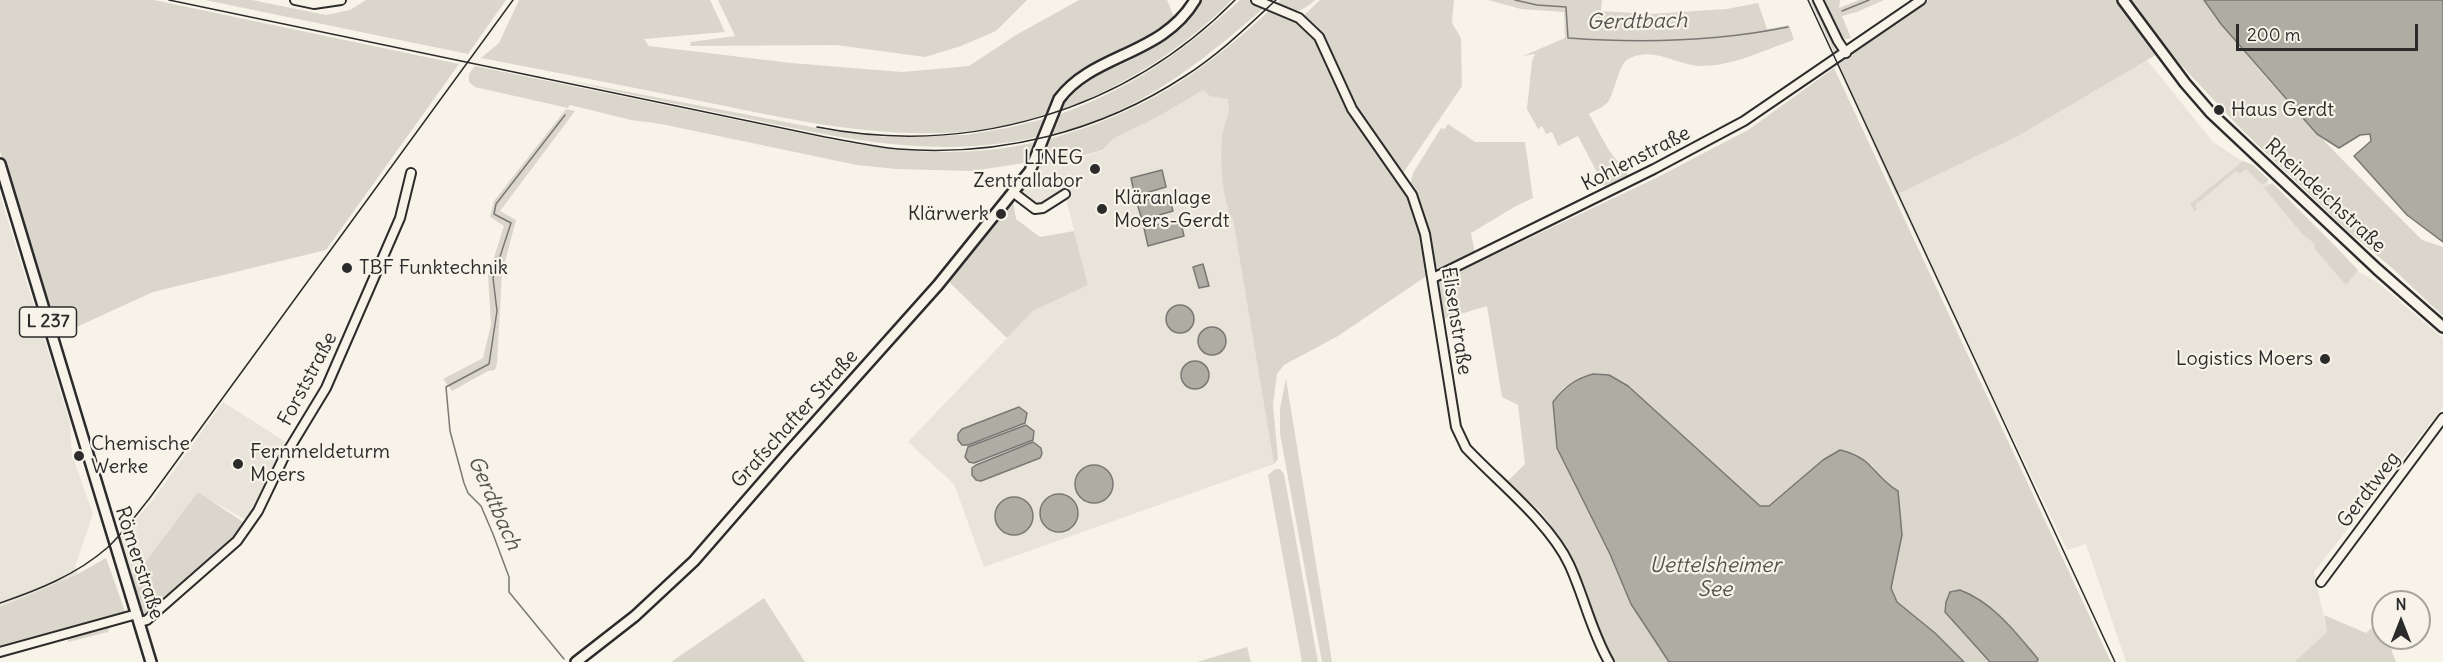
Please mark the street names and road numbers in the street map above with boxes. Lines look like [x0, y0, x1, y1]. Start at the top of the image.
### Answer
street label: Kohlenstraße [1578, 121, 1694, 197]
street label: Rheindeichstraße [2260, 134, 2390, 258]
street label: Elisenstraße [1436, 265, 1476, 377]
road number: L 237 [20, 307, 76, 337]
street label: Forststraße [273, 328, 343, 430]
street label: Grafschafter Straße [727, 345, 863, 493]
street label: Gerdtweg [2333, 447, 2405, 533]
street label: Römerstraße [109, 504, 169, 622]

